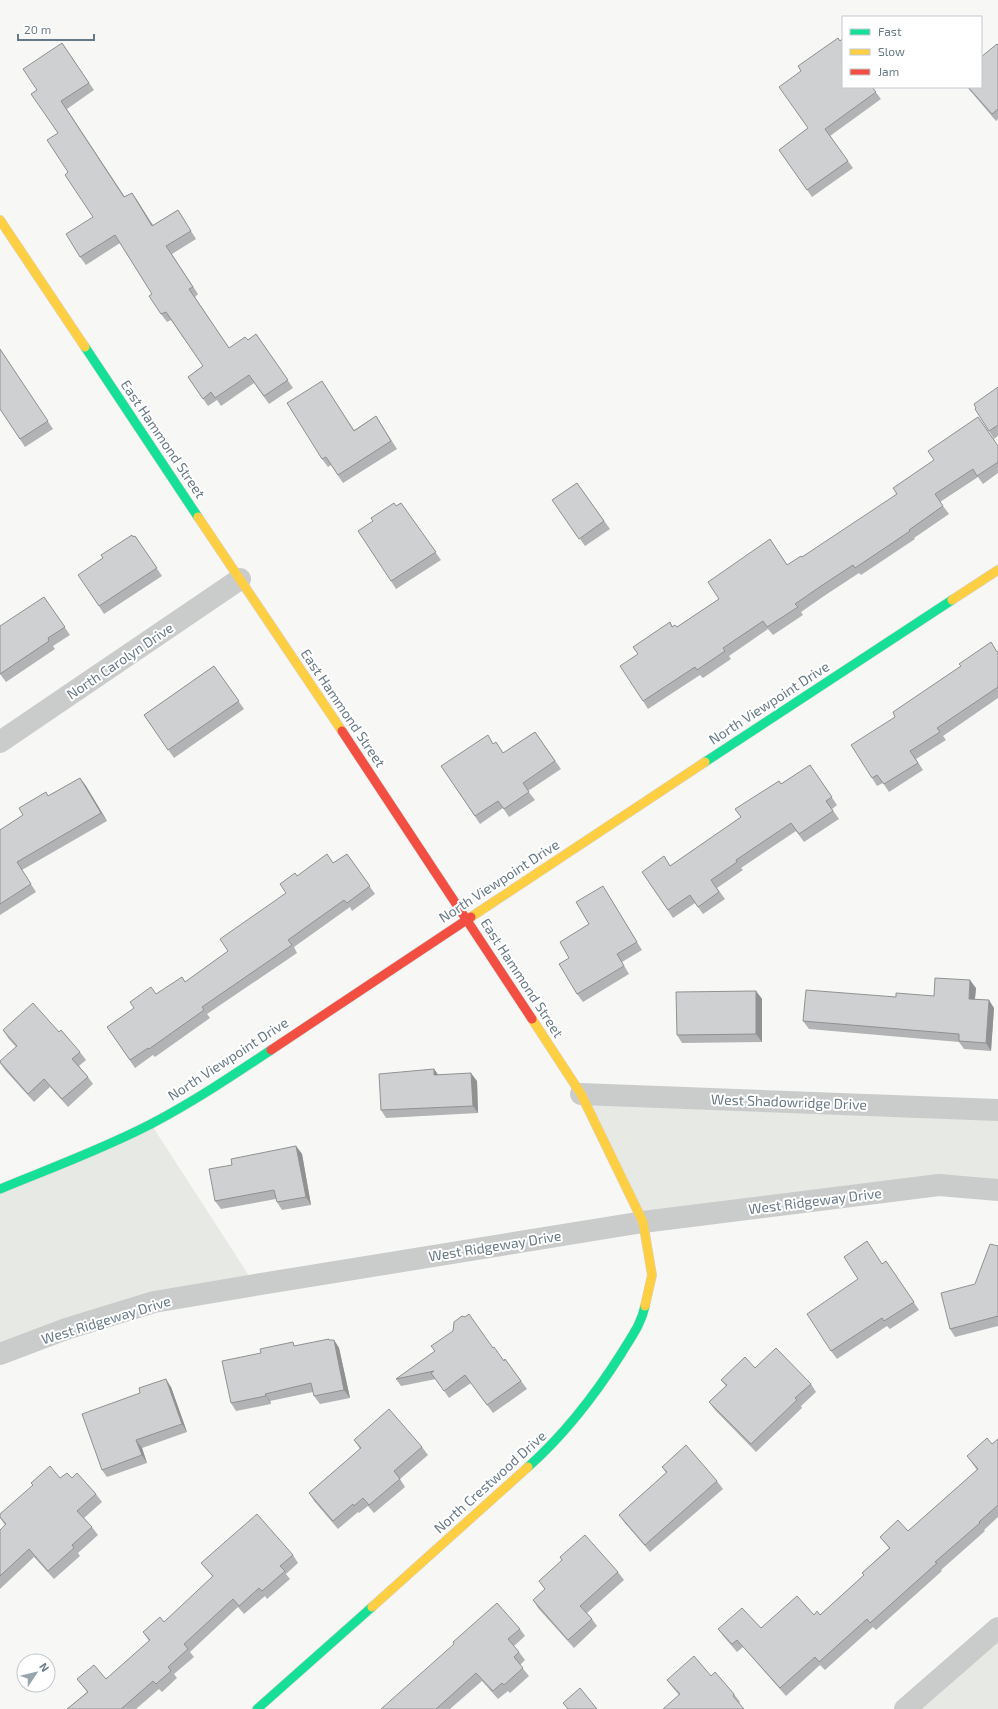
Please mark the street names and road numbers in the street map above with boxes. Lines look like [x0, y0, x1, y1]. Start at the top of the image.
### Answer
street label: East Hammond Street [118, 376, 209, 501]
street label: North Carolyn Drive [63, 619, 176, 703]
street label: East Hammond Street [298, 645, 389, 770]
street label: North Viewpoint Drive [705, 657, 832, 748]
street label: North Viewpoint Drive [435, 835, 562, 926]
street label: East Hammond Street [477, 915, 567, 1041]
street label: North Viewpoint Drive [164, 1013, 291, 1104]
street label: West Shadowridge Drive [711, 1090, 867, 1113]
street label: West Ridgeway Drive [747, 1184, 883, 1217]
street label: West Ridgeway Drive [427, 1227, 563, 1264]
street label: West Ridgeway Drive [39, 1292, 172, 1347]
street label: North Crestwood Drive [430, 1427, 549, 1537]

